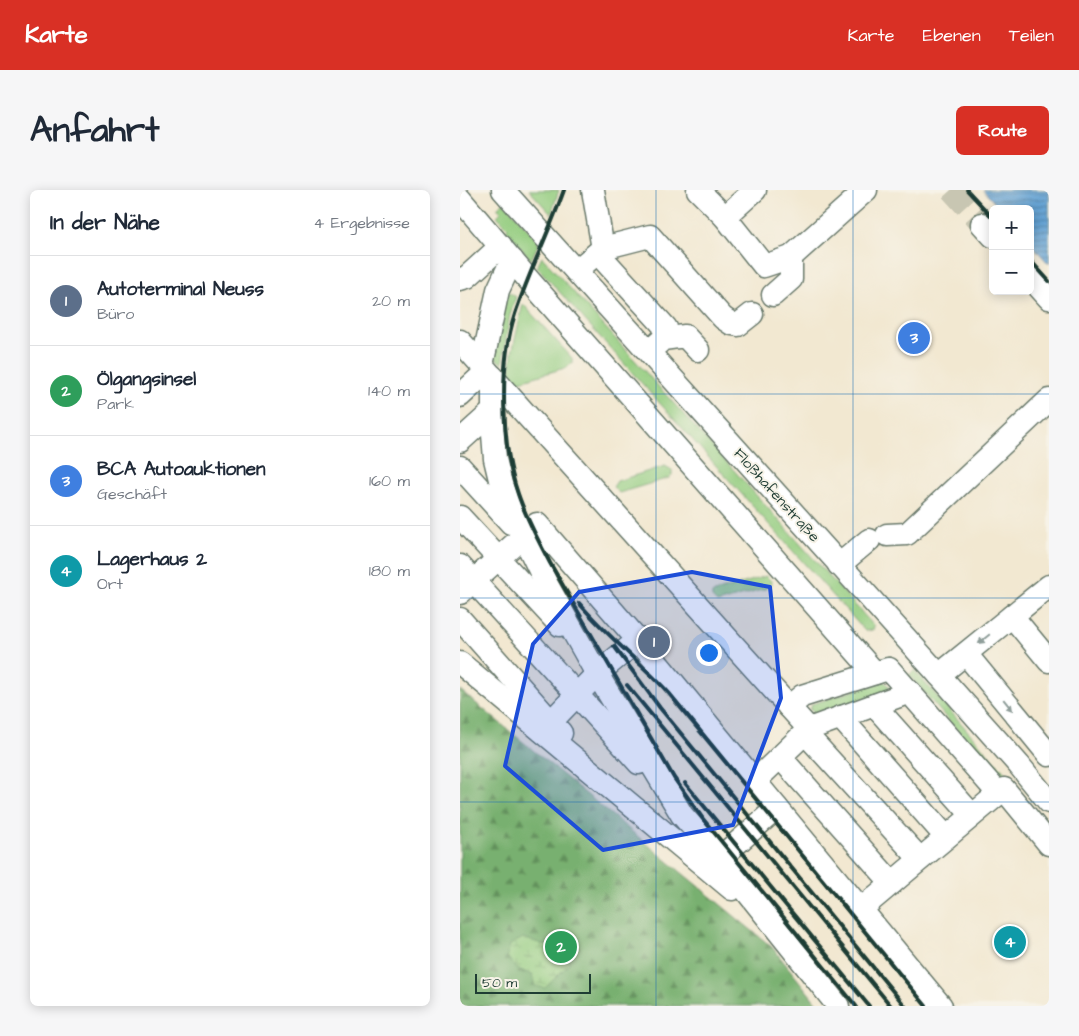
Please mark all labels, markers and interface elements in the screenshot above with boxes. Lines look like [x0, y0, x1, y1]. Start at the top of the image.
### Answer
text: Karte [25, 18, 88, 52]
text: Karte [847, 23, 895, 48]
text: Ebenen [923, 23, 981, 48]
text: Teilen [1009, 23, 1054, 48]
text: Anfahrt [30, 106, 159, 155]
button: Route [956, 106, 1049, 155]
map controls [989, 205, 1034, 295]
button: + [989, 205, 1034, 250]
text: In der Nähe [50, 208, 160, 237]
text: 4 Ergebnisse [313, 212, 410, 234]
button: − [989, 250, 1034, 295]
text: Autoterminal Neuss [97, 276, 264, 303]
text: 1 [65, 290, 67, 312]
text: 20 m [372, 290, 410, 312]
text: Büro [97, 303, 134, 325]
pin: 3 [898, 319, 930, 357]
text: Ölgangsinsel [97, 366, 196, 393]
text: 2 [61, 380, 71, 402]
text: 140 m [368, 380, 410, 402]
text: Park [97, 393, 134, 415]
street label: Floßhafenstraße [729, 444, 824, 547]
text: BCA Autoauktionen [97, 456, 265, 483]
text: 3 [62, 470, 70, 492]
text: 160 m [369, 470, 410, 492]
text: Geschäft [97, 483, 167, 505]
text: Lagerhaus 2 [97, 546, 207, 573]
text: 4 [61, 560, 71, 582]
text: 180 m [369, 560, 410, 582]
text: Ort [97, 573, 123, 595]
pin: 1 [638, 623, 670, 661]
one-way arrow [978, 633, 991, 644]
your location [696, 640, 722, 666]
one-way arrow [1002, 698, 1013, 711]
pin: 4 [994, 923, 1026, 961]
pin: 2 [545, 928, 577, 966]
scale bar [475, 971, 591, 994]
text: 50 m [482, 973, 517, 993]

